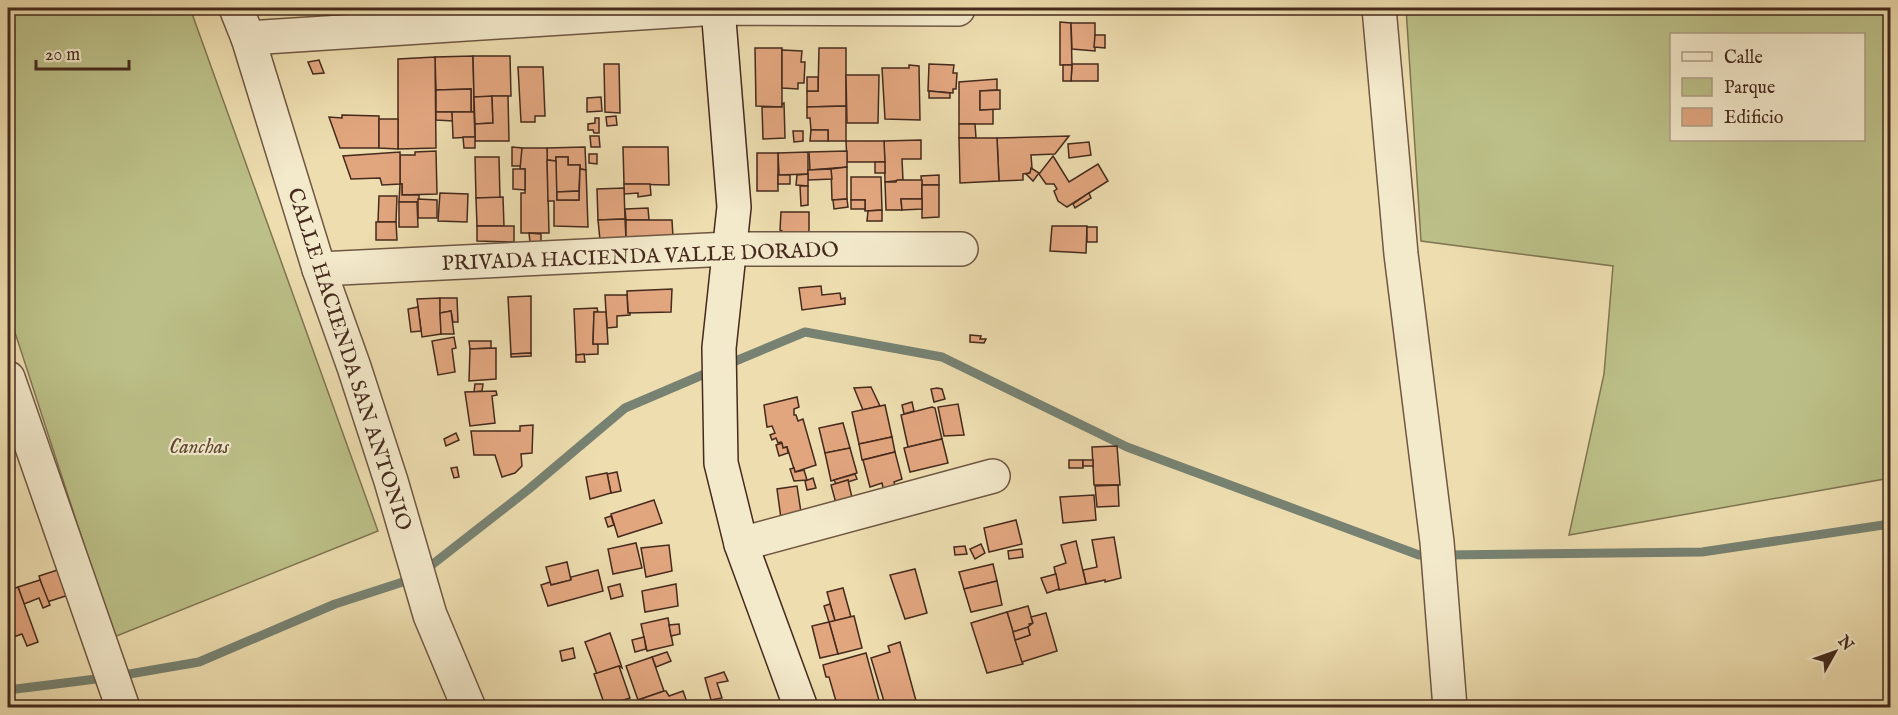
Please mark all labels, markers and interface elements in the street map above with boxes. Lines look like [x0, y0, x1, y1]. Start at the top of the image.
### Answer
scale bar [36, 33, 129, 71]
legend [1670, 33, 1865, 141]
text: 20 m [45, 44, 80, 67]
text: Calle [1724, 47, 1763, 70]
text: Parque [1724, 77, 1775, 100]
text: Edificio [1724, 107, 1784, 130]
street label: CALLE HACIENDA SAN ANTONIO [280, 185, 417, 534]
street label: PRIVADA HACIENDA VALLE DORADO [441, 237, 839, 278]
park label: Canchas [169, 434, 230, 461]
north arrow [1805, 622, 1865, 682]
text: N [1832, 631, 1857, 655]

